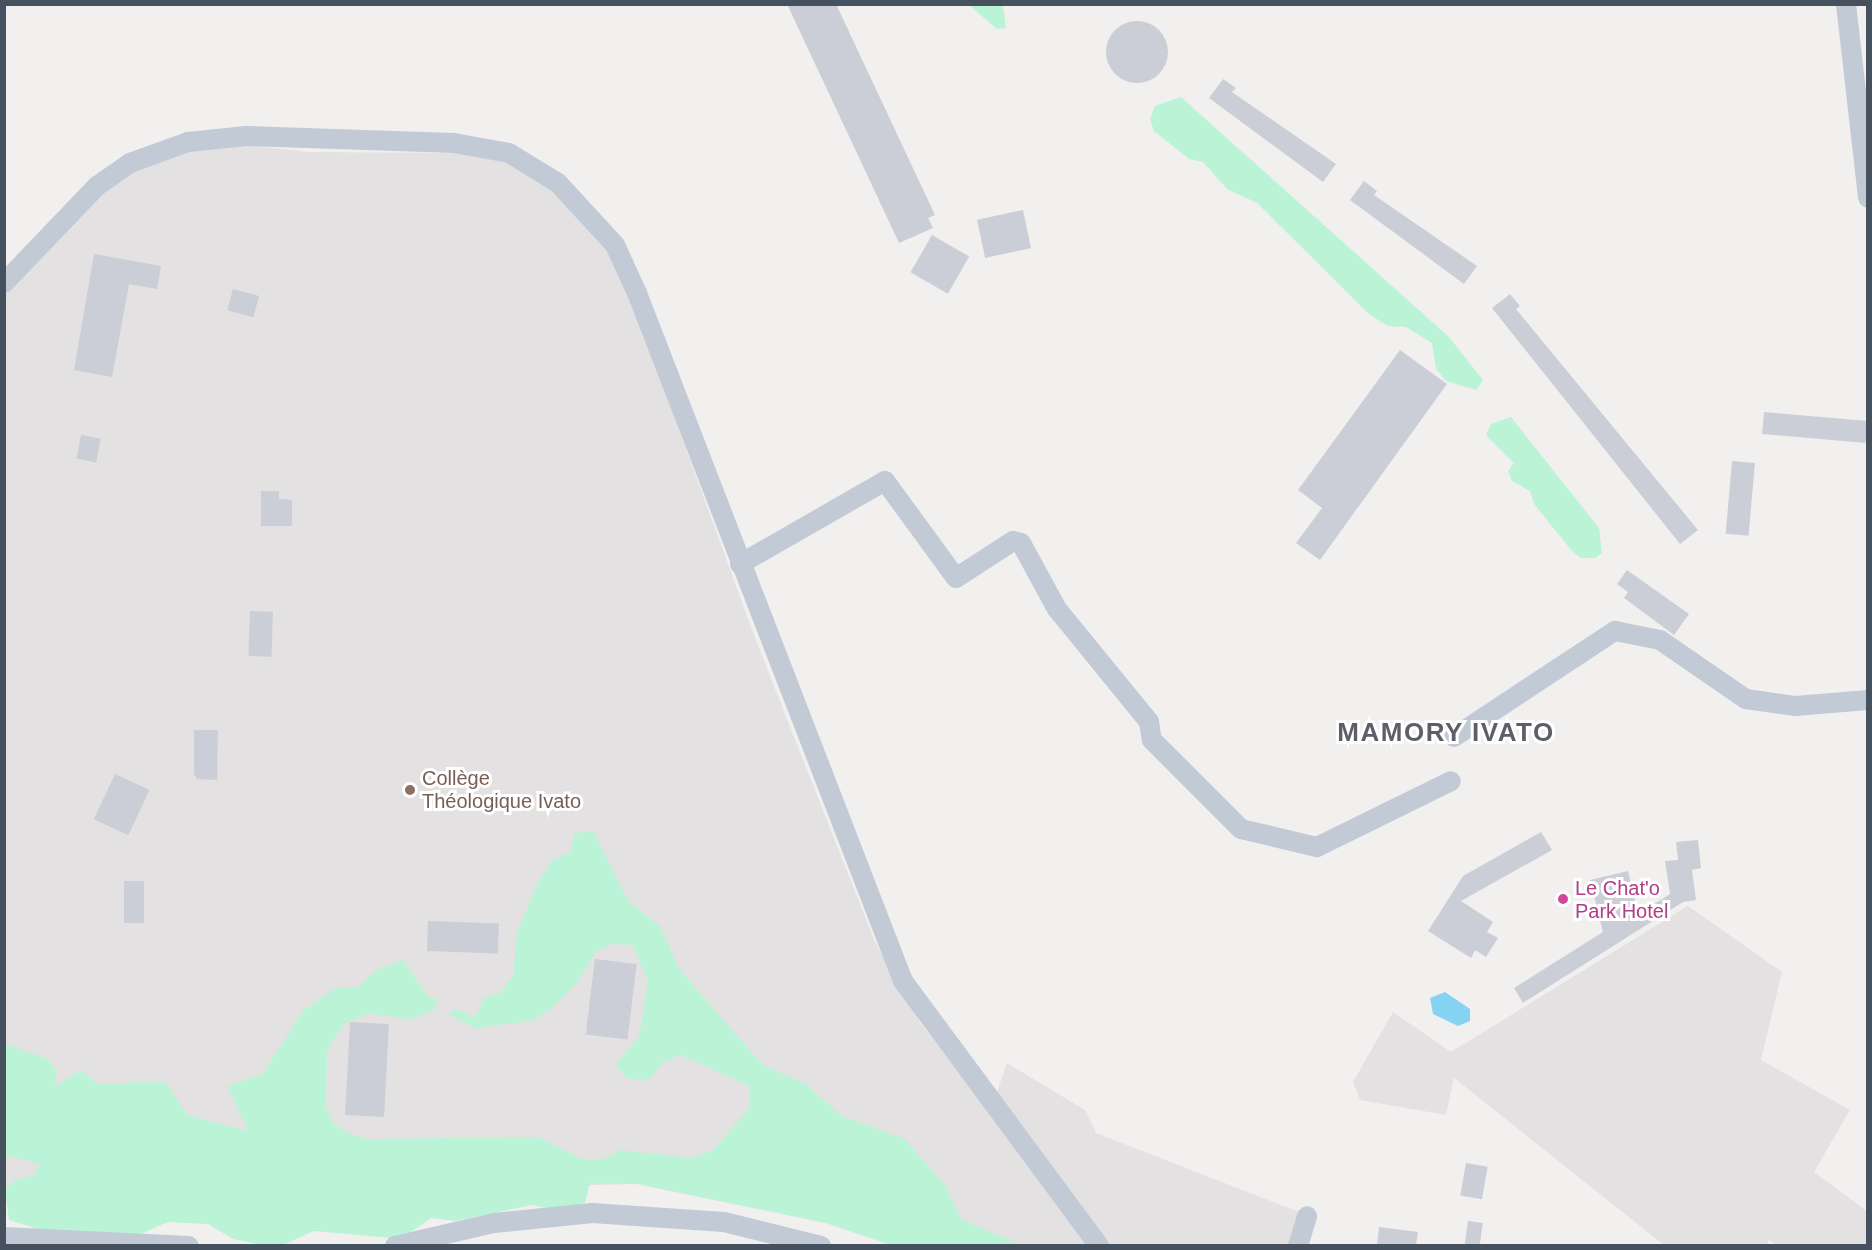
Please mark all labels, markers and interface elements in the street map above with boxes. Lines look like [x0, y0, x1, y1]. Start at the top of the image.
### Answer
district label: MAMORY IVATO [1337, 717, 1555, 749]
place label: Collège Théologique Ivato [422, 766, 581, 813]
marker: Collège Théologique Ivato [403, 783, 417, 797]
place label: Le Chat'o Park Hotel [1575, 876, 1668, 923]
marker: Le Chat'o Park Hotel [1556, 892, 1570, 906]

